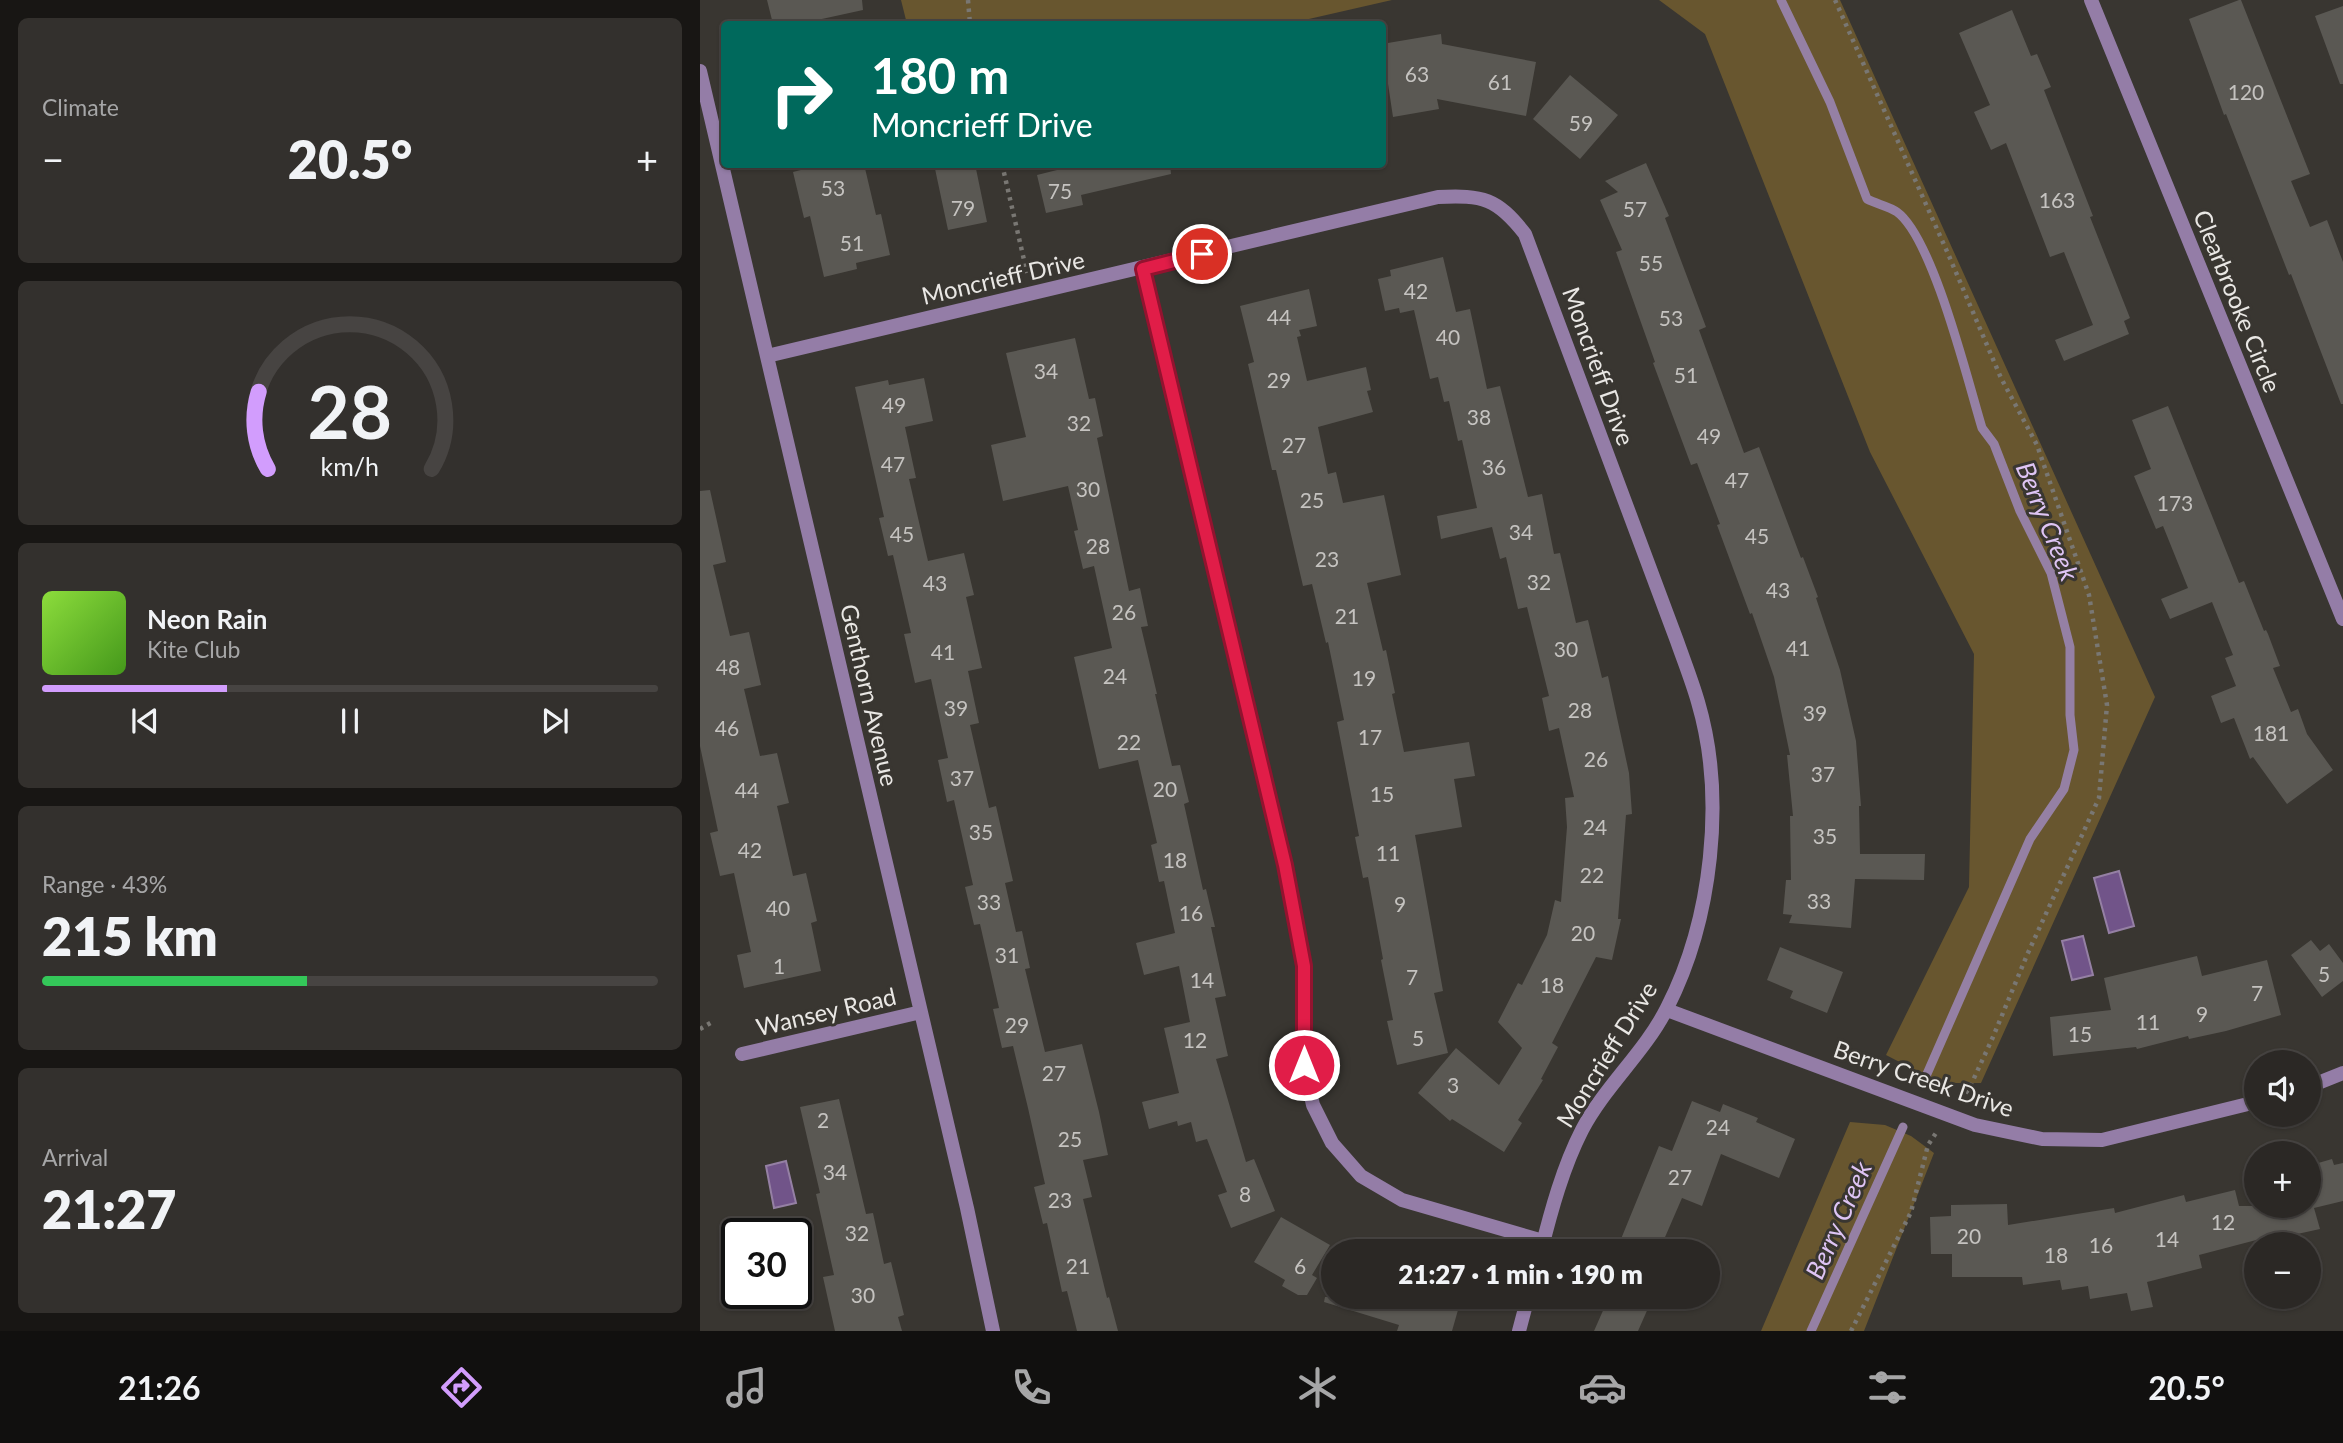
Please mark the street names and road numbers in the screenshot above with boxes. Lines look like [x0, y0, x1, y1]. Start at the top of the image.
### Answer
street label: Clearbrooke Circle [2188, 206, 2288, 396]
street label: Moncrieff Drive [919, 244, 1087, 310]
street label: Moncrieff Drive [1557, 283, 1641, 449]
street label: Genthorn Avenue [835, 601, 905, 789]
street label: Moncrieff Drive [1550, 976, 1662, 1132]
street label: Wansey Road [753, 981, 899, 1041]
street label: Berry Creek Drive [1830, 1034, 2018, 1122]

